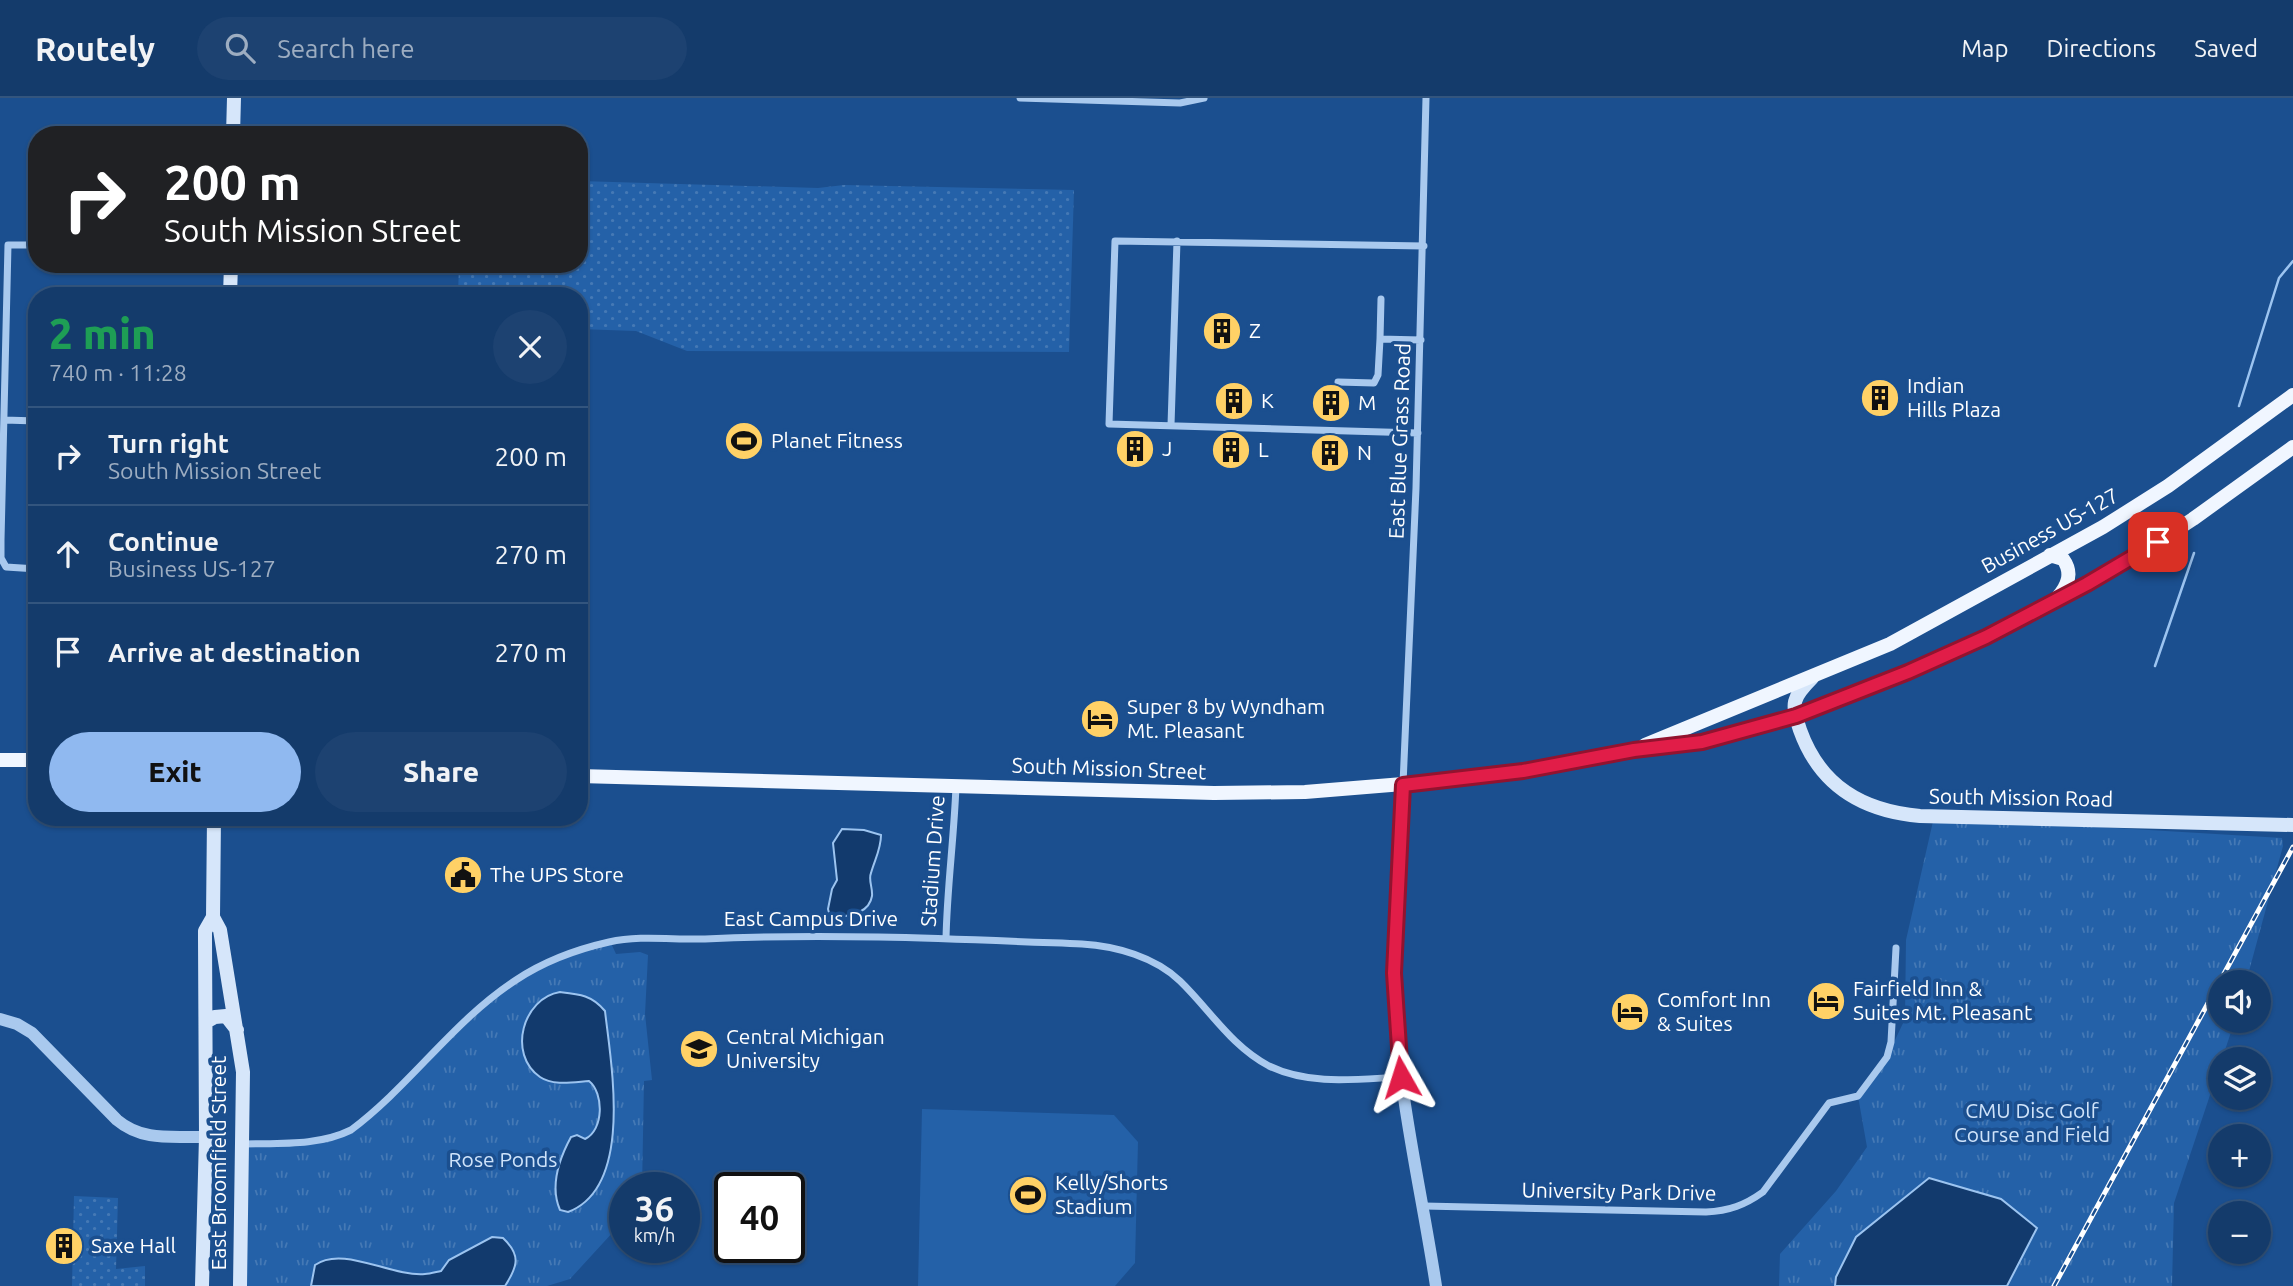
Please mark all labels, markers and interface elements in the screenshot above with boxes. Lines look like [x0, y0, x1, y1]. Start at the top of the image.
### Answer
search box [197, 17, 687, 80]
icon: search [221, 29, 259, 67]
text: Routely [35, 30, 155, 67]
text: Search here [277, 34, 415, 63]
text: Map [1961, 35, 2008, 62]
text: Directions [2046, 35, 2156, 62]
text: Saved [2194, 35, 2258, 62]
icon: right [49, 154, 140, 245]
text: 200 m [164, 154, 301, 209]
text: South Mission Street [164, 212, 461, 248]
text: 2 min [49, 310, 156, 357]
button: close [493, 310, 567, 384]
building icon: Z [1201, 310, 1243, 352]
place label: Z [1249, 318, 1261, 342]
street label: East Blue Grass Road [1384, 343, 1414, 539]
text: 740 m · 11:28 [49, 360, 187, 385]
place label: Indian Hills Plaza [1907, 373, 2001, 421]
building icon: Indian Hills Plaza [1859, 377, 1901, 419]
building icon: K [1213, 380, 1255, 422]
building icon: M [1310, 382, 1352, 424]
place label: K [1261, 388, 1274, 412]
place label: M [1358, 390, 1376, 414]
sports icon: Planet Fitness [723, 420, 765, 462]
place label: Planet Fitness [771, 428, 903, 452]
building icon: J [1114, 428, 1156, 470]
text: Turn right [108, 429, 229, 458]
building icon: L [1210, 429, 1252, 471]
building icon: N [1309, 432, 1351, 474]
place label: J [1162, 436, 1172, 460]
icon: right [49, 437, 87, 475]
place label: L [1258, 437, 1269, 461]
place label: N [1357, 440, 1372, 464]
text: 200 m [495, 442, 567, 471]
text: South Mission Street [108, 458, 321, 483]
street label: Business US-127 [1977, 482, 2122, 578]
pin [2128, 512, 2188, 572]
icon: arrive [2139, 523, 2177, 561]
text: Continue [108, 527, 219, 556]
icon: ahead [49, 535, 87, 573]
text: 270 m [495, 540, 567, 569]
text: Business US-127 [108, 556, 276, 581]
icon: arrive [49, 633, 87, 671]
text: Arrive at destination [108, 638, 361, 667]
text: 270 m [495, 638, 567, 667]
place label: Super 8 by Wyndham Mt. Pleasant [1127, 694, 1325, 742]
hotel icon: Super 8 by Wyndham Mt. Pleasant [1079, 698, 1121, 740]
button: Exit [49, 732, 301, 812]
button: Share [315, 732, 567, 812]
street label: South Mission Street [1011, 753, 1207, 783]
street label: South Mission Road [1929, 783, 2113, 811]
street label: Stadium Drive [915, 794, 949, 928]
public building icon: The UPS Store [442, 854, 484, 896]
place label: The UPS Store [490, 862, 624, 886]
street label: East Campus Drive [724, 906, 898, 930]
map controls [2208, 970, 2271, 1264]
button: sound [2208, 970, 2271, 1033]
place label: Fairfield Inn & Suites Mt. Pleasant [1853, 976, 2032, 1024]
hotel icon: Fairfield Inn & Suites Mt. Pleasant [1805, 980, 1847, 1022]
place label: Comfort Inn & Suites [1657, 987, 1771, 1035]
hotel icon: Comfort Inn & Suites [1609, 991, 1651, 1033]
place label: Central Michigan University [726, 1024, 885, 1072]
school or university icon: Central Michigan University [678, 1028, 720, 1070]
position arrow [1364, 1040, 1438, 1114]
button: layers [2208, 1047, 2271, 1110]
street label: East Broomfield Street [206, 1056, 230, 1270]
park label: CMU Disc Golf Course and Field [1954, 1098, 2110, 1146]
button: + [2208, 1124, 2271, 1187]
park label: Rose Ponds [449, 1147, 557, 1171]
place label: Kelly/Shorts Stadium [1055, 1170, 1168, 1218]
speed limit sign: 40 [714, 1172, 805, 1263]
sports icon: Kelly/Shorts Stadium [1007, 1174, 1049, 1216]
street label: University Park Drive [1521, 1177, 1717, 1205]
text: 36 [635, 1188, 674, 1228]
button: − [2208, 1201, 2271, 1264]
building icon: Saxe Hall [43, 1225, 85, 1267]
text: km/h [634, 1225, 675, 1245]
place label: Saxe Hall [91, 1233, 176, 1257]

